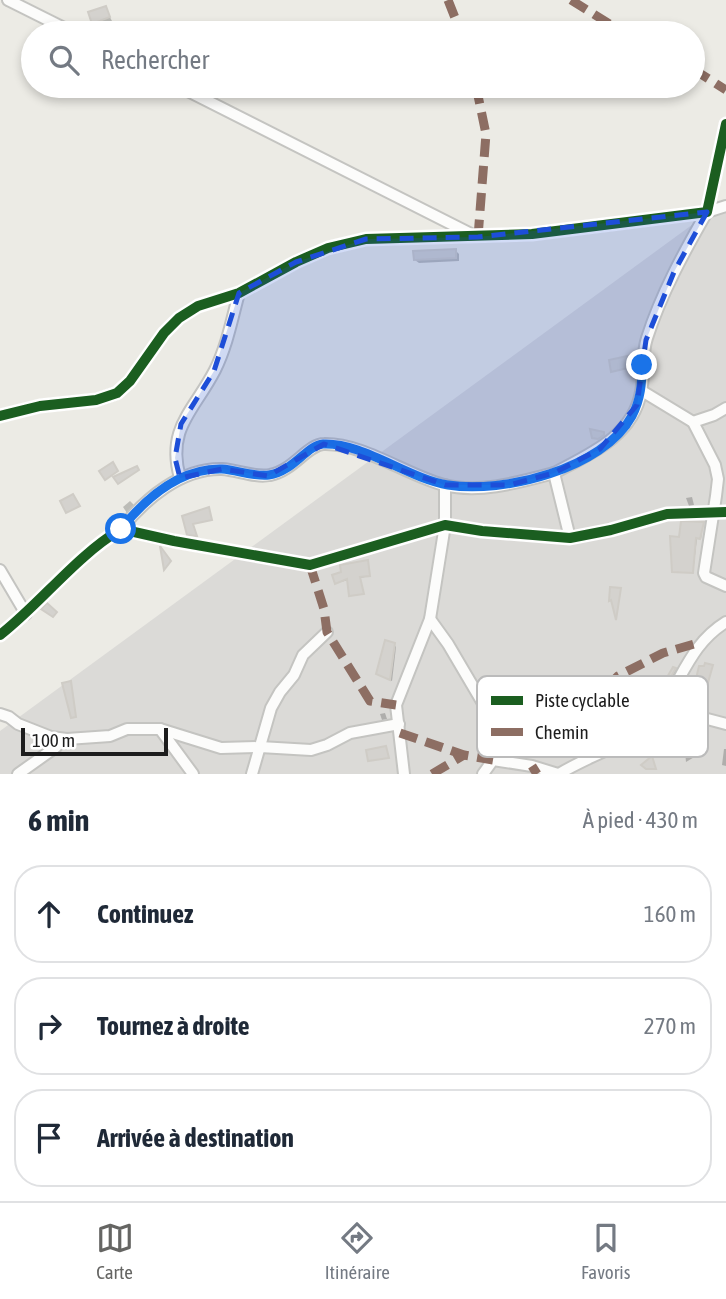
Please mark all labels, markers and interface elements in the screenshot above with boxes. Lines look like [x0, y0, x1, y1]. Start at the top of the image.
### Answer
search box [21, 21, 705, 98]
icon: search [45, 41, 83, 79]
text: Rechercher [101, 45, 209, 75]
route end [626, 349, 657, 380]
route start [105, 513, 136, 544]
legend [477, 676, 708, 757]
text: Piste cyclable [535, 689, 630, 711]
text: Chemin [535, 721, 589, 743]
scale bar [21, 725, 168, 757]
text: 100 m [32, 729, 75, 751]
text: 6 min [28, 803, 89, 837]
text: À pied · 430 m [583, 807, 698, 833]
icon: ahead [30, 895, 68, 933]
text: Continuez [97, 899, 193, 929]
text: 160 m [644, 901, 696, 927]
icon: right [30, 1007, 68, 1045]
text: Tournez à droite [97, 1011, 250, 1041]
text: 270 m [644, 1013, 696, 1039]
icon: arrive [30, 1119, 68, 1157]
text: Arrivée à destination [97, 1123, 294, 1153]
tab: Carte [96, 1219, 134, 1283]
tab: Itinéraire [325, 1219, 390, 1283]
tab: Favoris [581, 1219, 630, 1283]

